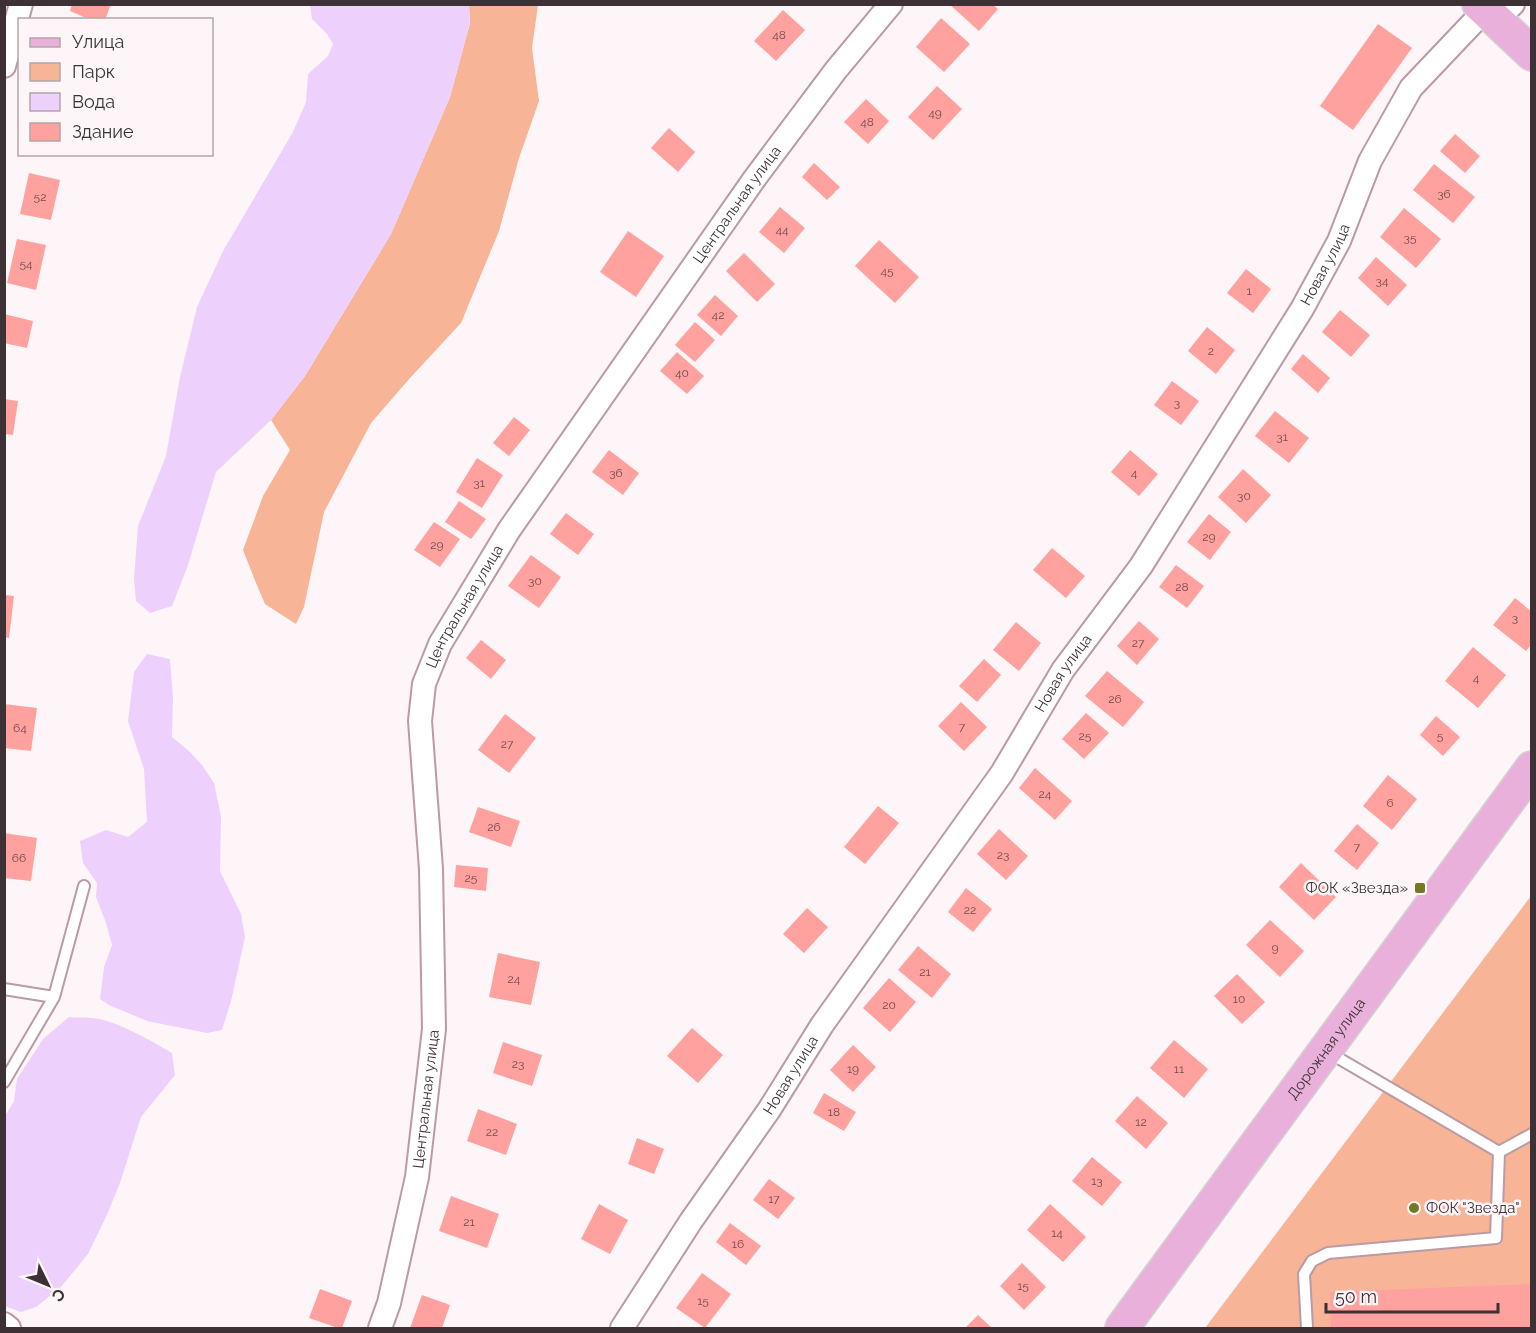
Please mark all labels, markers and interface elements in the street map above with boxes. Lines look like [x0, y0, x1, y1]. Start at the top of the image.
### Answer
legend [18, 18, 213, 156]
house number: 48 [772, 28, 786, 42]
text: Улица [72, 31, 124, 52]
text: Парк [72, 61, 115, 82]
text: Вода [72, 91, 115, 112]
house number: 49 [928, 106, 942, 120]
house number: 48 [860, 115, 874, 129]
text: Здание [72, 121, 134, 142]
street label: Центральная улица [689, 142, 785, 267]
house number: 36 [1437, 187, 1451, 201]
house number: 52 [34, 190, 46, 204]
street label: Новая улица [1297, 221, 1354, 309]
house number: 44 [775, 223, 789, 237]
house number: 35 [1404, 231, 1417, 245]
house number: 54 [19, 257, 33, 271]
house number: 45 [880, 264, 894, 278]
house number: 34 [1376, 274, 1389, 288]
house number: 1 [1246, 284, 1252, 298]
house number: 42 [712, 308, 724, 322]
house number: 2 [1208, 344, 1214, 358]
house number: 40 [675, 366, 689, 380]
house number: 3 [1174, 396, 1180, 410]
house number: 31 [1276, 430, 1288, 444]
house number: 36 [609, 466, 623, 480]
house number: 4 [1131, 466, 1138, 480]
house number: 31 [473, 476, 485, 490]
house number: 30 [1237, 489, 1251, 503]
house number: 29 [1202, 530, 1216, 544]
house number: 29 [430, 538, 444, 552]
street label: Центральная улица [422, 541, 507, 671]
house number: 30 [528, 574, 542, 588]
house number: 28 [1175, 580, 1189, 594]
house number: 3 [1512, 611, 1518, 625]
street label: Новая улица [1031, 631, 1096, 715]
house number: 27 [1132, 636, 1145, 650]
house number: 4 [1473, 671, 1480, 685]
house number: 26 [1108, 692, 1122, 706]
house number: 7 [959, 720, 966, 734]
house number: 64 [13, 721, 27, 735]
house number: 25 [1079, 729, 1092, 743]
house number: 5 [1437, 729, 1444, 743]
house number: 27 [501, 737, 514, 751]
house number: 24 [1039, 787, 1052, 801]
house number: 6 [1386, 796, 1394, 810]
house number: 26 [487, 820, 501, 834]
house number: 7 [1354, 840, 1361, 854]
house number: 23 [997, 848, 1009, 862]
house number: 66 [12, 851, 26, 865]
house number: 25 [465, 871, 478, 885]
place label: ФОК «Звезда» [1305, 879, 1408, 897]
marker: ФОК «Звезда» [1413, 881, 1427, 895]
house number: 22 [964, 903, 976, 917]
house number: 9 [1271, 941, 1279, 955]
house number: 21 [919, 965, 931, 979]
house number: 24 [508, 972, 521, 986]
house number: 10 [1233, 992, 1245, 1006]
street label: Дорожная улица [1283, 995, 1369, 1103]
house number: 20 [882, 998, 896, 1012]
street label: Центральная улица [409, 1029, 443, 1170]
street label: Новая улица [759, 1032, 822, 1118]
house number: 23 [512, 1057, 524, 1071]
house number: 19 [847, 1062, 859, 1076]
house number: 11 [1174, 1062, 1184, 1076]
house number: 18 [828, 1105, 840, 1119]
house number: 12 [1135, 1115, 1147, 1129]
house number: 22 [486, 1125, 498, 1139]
house number: 13 [1091, 1174, 1103, 1188]
house number: 17 [768, 1192, 780, 1206]
place label: ФОК "Звезда" [1426, 1199, 1520, 1217]
marker: ФОК "Звезда" [1407, 1201, 1421, 1215]
house number: 21 [463, 1215, 475, 1229]
house number: 14 [1051, 1226, 1063, 1240]
house number: 16 [732, 1237, 744, 1251]
north arrow [18, 1255, 78, 1315]
scale bar [1326, 1276, 1498, 1314]
house number: 15 [1017, 1279, 1029, 1293]
text: С [48, 1284, 69, 1305]
text: 50 m [1335, 1286, 1377, 1307]
house number: 15 [697, 1294, 709, 1308]

